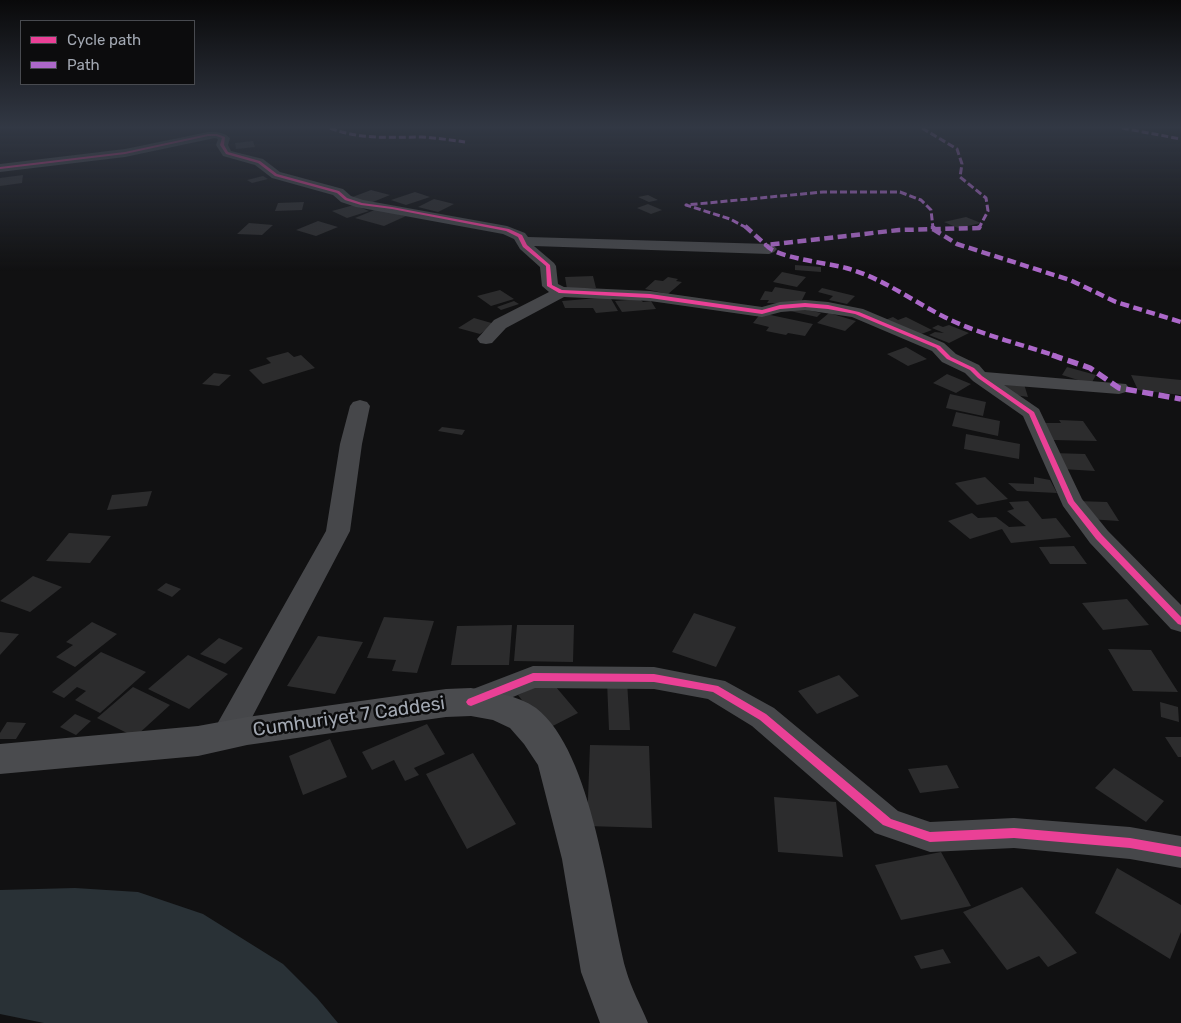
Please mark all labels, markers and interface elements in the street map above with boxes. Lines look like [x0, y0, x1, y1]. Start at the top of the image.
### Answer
legend [20, 20, 195, 85]
text: Cycle path [67, 31, 141, 49]
text: Path [67, 56, 100, 74]
street label: Cumhuriyet 7 Caddesi [252, 692, 446, 742]

